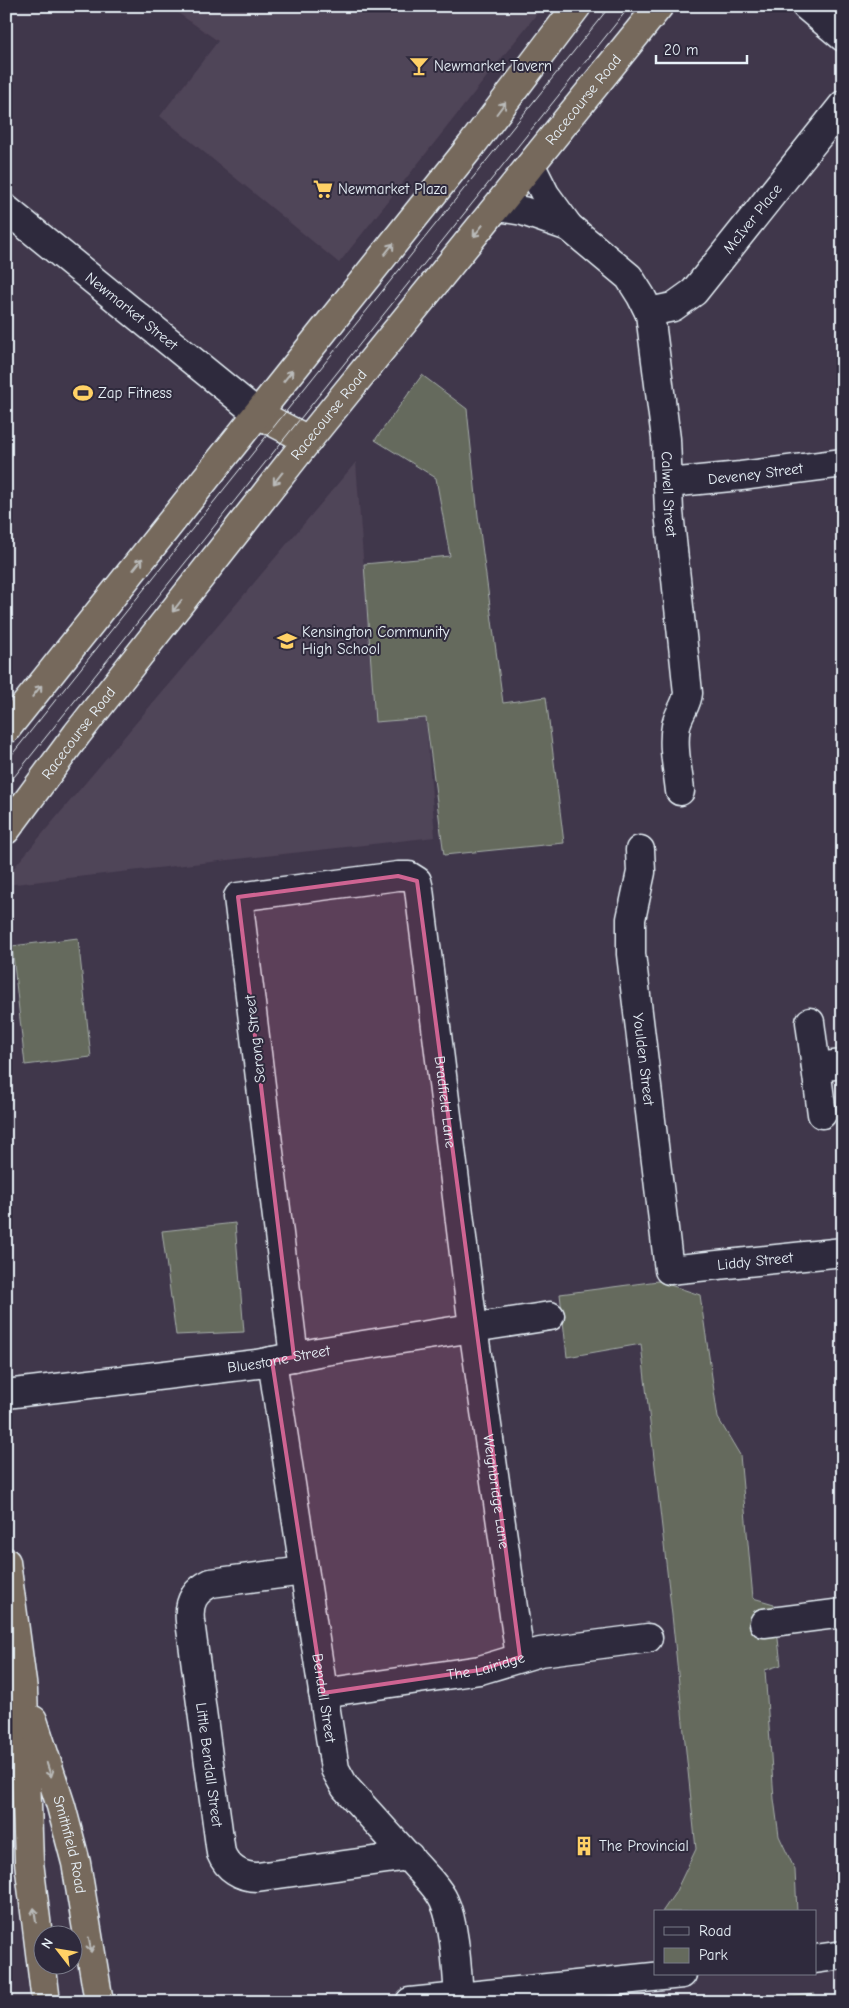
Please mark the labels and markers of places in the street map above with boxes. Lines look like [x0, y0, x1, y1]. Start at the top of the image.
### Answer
bar icon: Newmarket Tavern [408, 55, 430, 77]
place label: Newmarket Tavern [434, 57, 552, 75]
supermarket icon: Newmarket Plaza [312, 178, 334, 200]
place label: Newmarket Plaza [338, 180, 448, 198]
sports icon: Zap Fitness [72, 382, 94, 404]
place label: Zap Fitness [98, 384, 172, 402]
place label: Kensington Community High School [302, 623, 450, 658]
school or university icon: Kensington Community High School [276, 630, 298, 652]
building icon: The Provincial [573, 1835, 595, 1857]
place label: The Provincial [599, 1837, 689, 1855]

